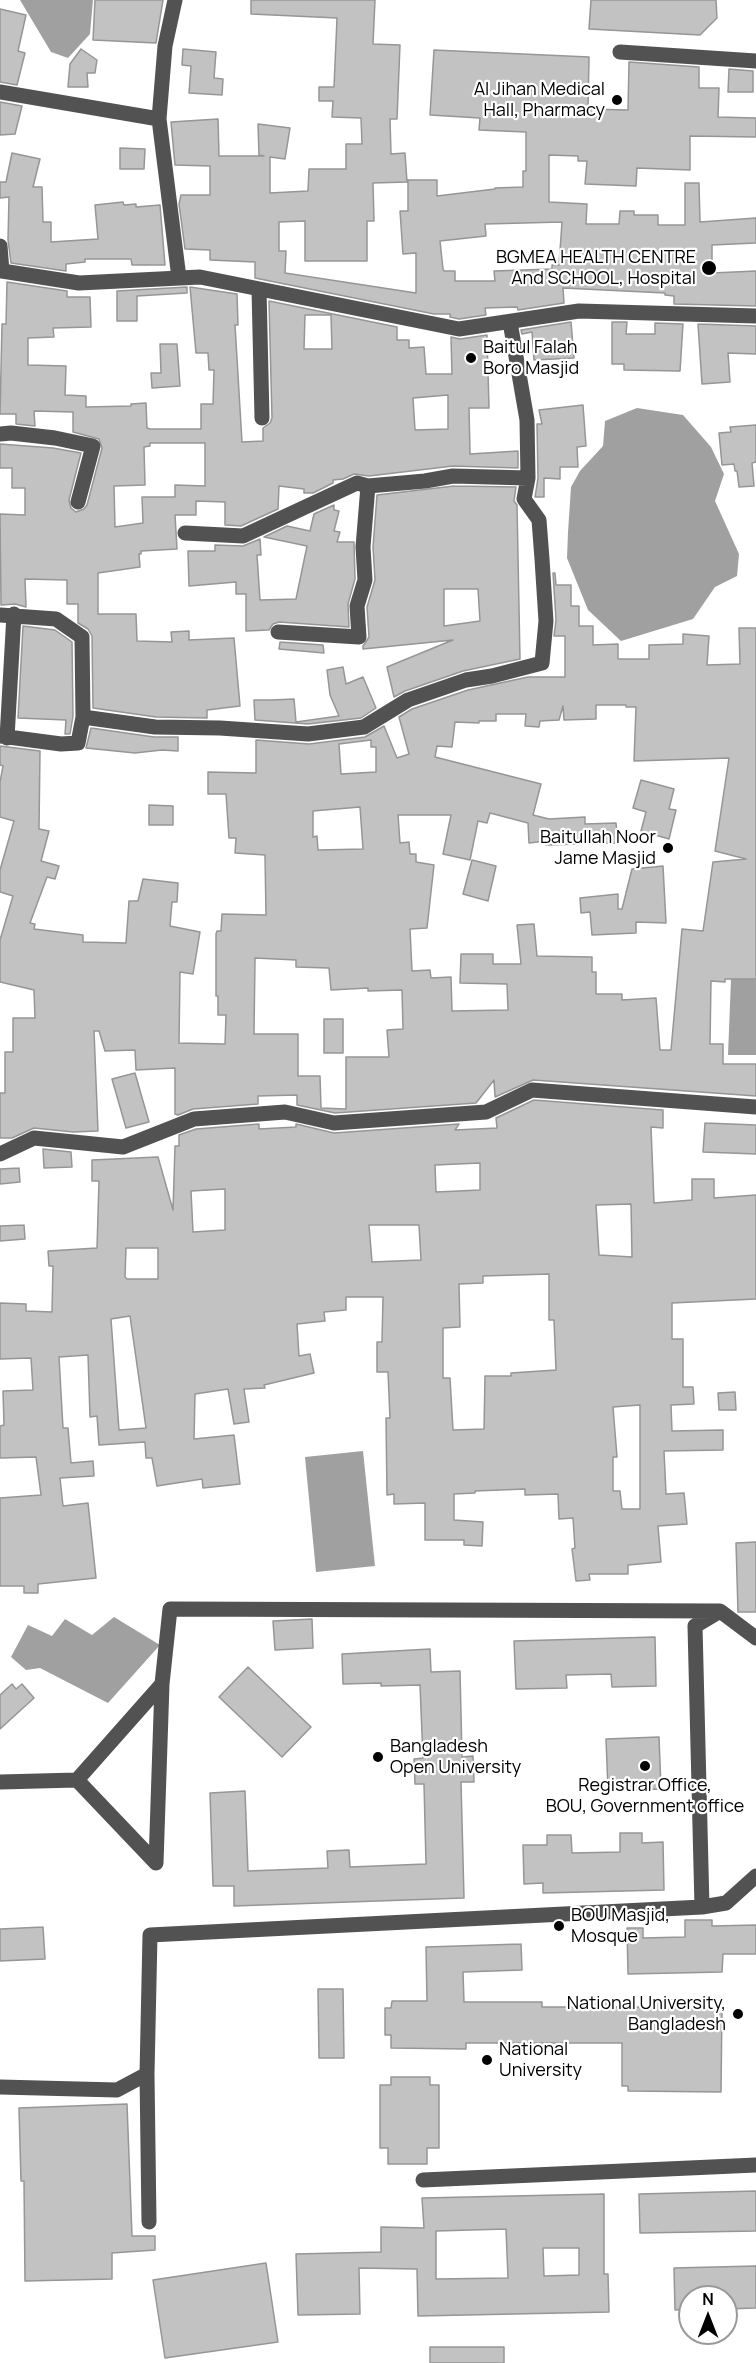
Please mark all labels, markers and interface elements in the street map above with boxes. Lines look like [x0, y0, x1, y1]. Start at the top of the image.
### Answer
place label: Al Jihan Medical Hall, Pharmacy [474, 79, 605, 122]
marker: Al Jihan Medical Hall, Pharmacy [610, 93, 624, 107]
place label: BGMEA HEALTH CENTRE And SCHOOL, Hospital [496, 247, 696, 290]
marker: BGMEA HEALTH CENTRE And SCHOOL, Hospital [700, 259, 718, 277]
place label: Baitul Falah Boro Masjid [483, 337, 579, 380]
marker: Baitul Falah Boro Masjid [464, 351, 478, 365]
place label: Baitullah Noor Jame Masjid [540, 827, 656, 870]
marker: Baitullah Noor Jame Masjid [661, 841, 675, 855]
place label: Bangladesh Open University [390, 1736, 521, 1778]
marker: Bangladesh Open University [371, 1750, 385, 1764]
marker: Registrar Office, BOU, Government office [638, 1759, 652, 1773]
place label: Registrar Office, BOU, Government office [546, 1775, 744, 1818]
place label: BOU Masjid, Mosque [571, 1905, 670, 1948]
marker: BOU Masjid, Mosque [552, 1919, 566, 1933]
place label: National University, Bangladesh [567, 1993, 726, 2036]
marker: National University, Bangladesh [731, 2007, 745, 2021]
place label: National University [499, 2039, 582, 2082]
marker: National University [480, 2053, 494, 2067]
north arrow [678, 2285, 738, 2345]
text: N [702, 2288, 714, 2310]

